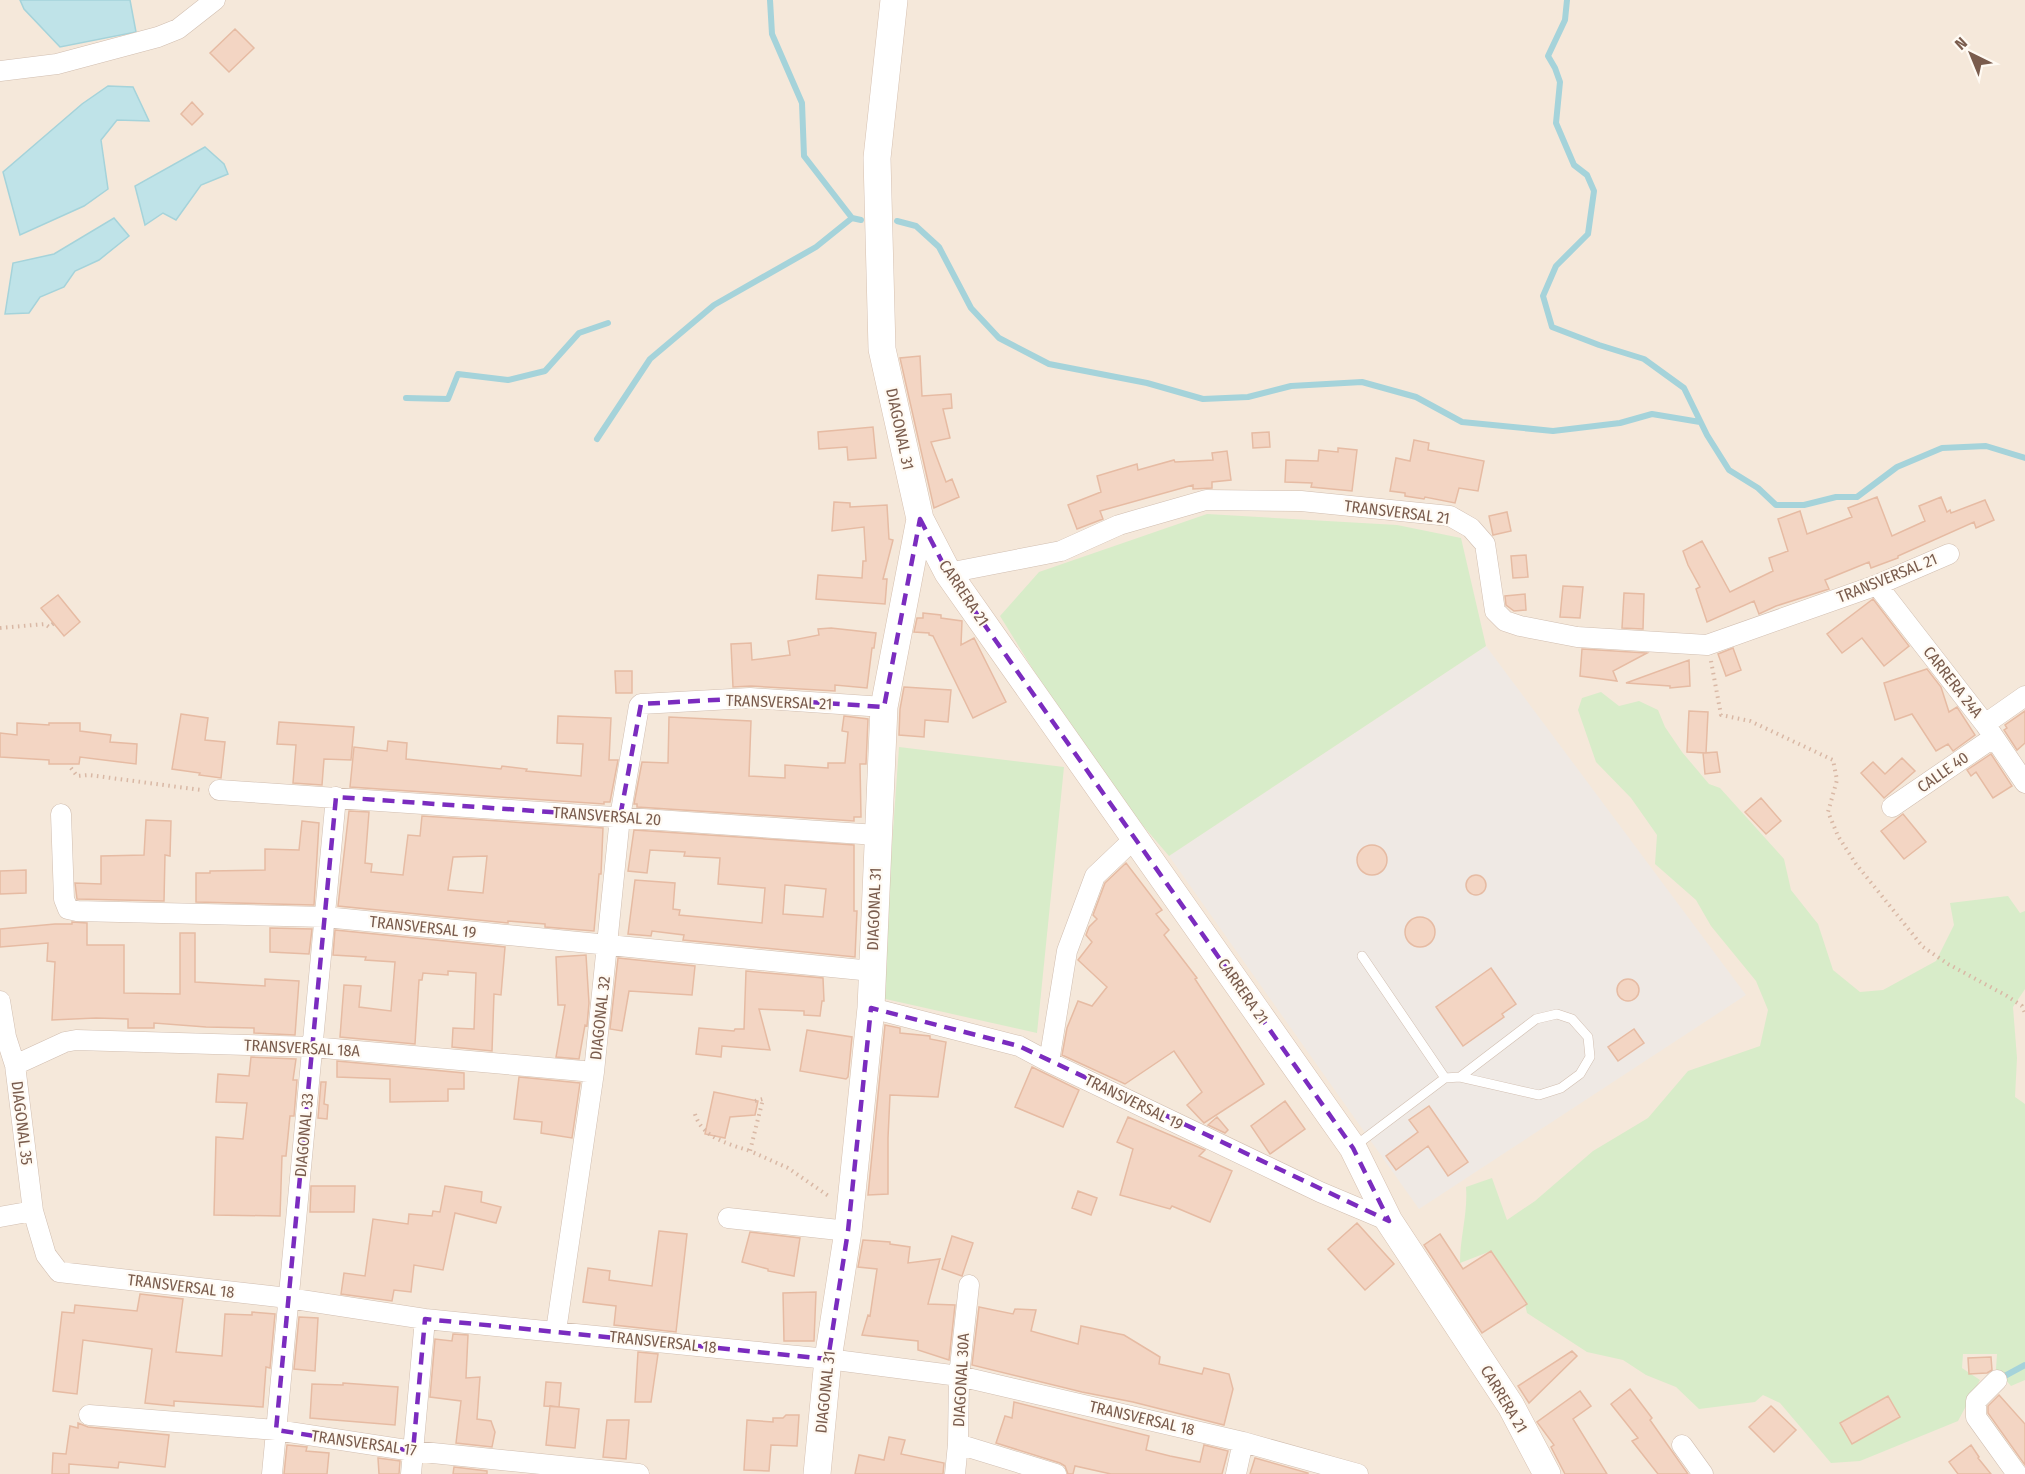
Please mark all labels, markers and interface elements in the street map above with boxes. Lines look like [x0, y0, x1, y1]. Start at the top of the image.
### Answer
north arrow [1941, 24, 2001, 84]
text: N [1951, 33, 1971, 54]
street label: DIAGONAL 31 [882, 386, 918, 472]
street label: TRANSVERSAL 21 [1343, 496, 1451, 528]
street label: TRANSVERSAL 21 [1834, 549, 1940, 607]
street label: CARRERA 21 [935, 556, 993, 630]
street label: CARRERA 24A [1919, 643, 1987, 722]
street label: TRANSVERSAL 21 [726, 691, 832, 713]
street label: CALLE 40 [1914, 748, 1972, 796]
street label: TRANSVERSAL 20 [552, 803, 662, 829]
street label: DIAGONAL 31 [863, 867, 885, 951]
street label: TRANSVERSAL 19 [369, 912, 478, 942]
street label: CARRERA 21 [1214, 955, 1272, 1027]
street label: DIAGONAL 32 [586, 975, 614, 1061]
street label: TRANSVERSAL 18A [244, 1035, 361, 1061]
street label: TRANSVERSAL 19 [1082, 1070, 1187, 1134]
street label: DIAGONAL 35 [7, 1080, 37, 1166]
street label: DIAGONAL 33 [291, 1092, 317, 1178]
street label: TRANSVERSAL 18 [126, 1270, 236, 1302]
street label: TRANSVERSAL 18 [609, 1327, 717, 1357]
street label: DIAGONAL 30A [949, 1332, 973, 1427]
street label: DIAGONAL 31 [811, 1350, 839, 1434]
street label: CARRERA 21 [1476, 1362, 1532, 1436]
street label: TRANSVERSAL 18 [1087, 1397, 1197, 1439]
street label: TRANSVERSAL 17 [310, 1426, 418, 1460]

